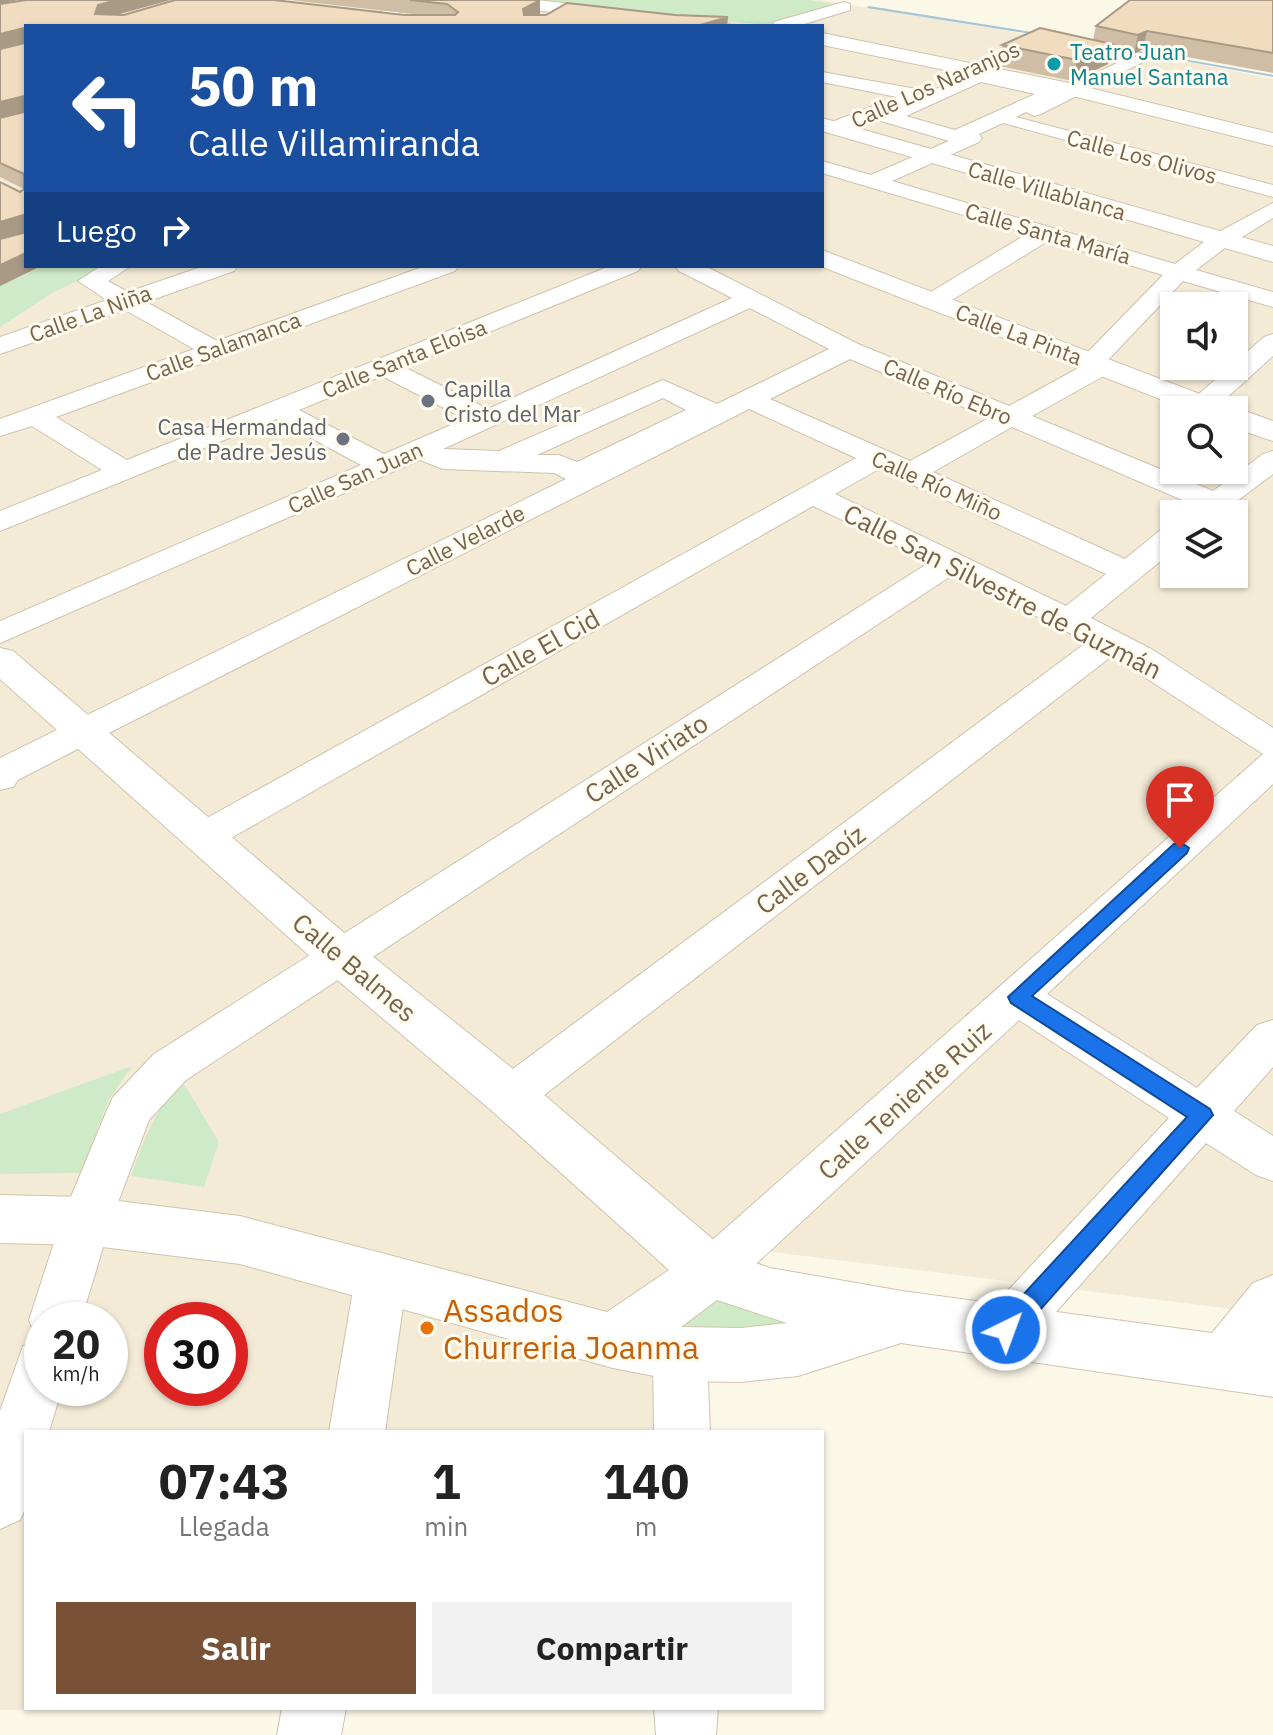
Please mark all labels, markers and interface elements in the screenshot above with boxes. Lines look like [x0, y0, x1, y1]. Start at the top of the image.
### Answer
street label: Calle Los Naranjos [846, 34, 1024, 134]
place label: Teatro Juan Manuel Santana [1070, 37, 1229, 91]
text: 50 m [188, 49, 318, 121]
marker: Teatro Juan Manuel Santana [1045, 55, 1063, 73]
icon: left [56, 56, 160, 160]
text: Calle Villamiranda [188, 119, 480, 166]
street label: Calle Los Olivos [1064, 122, 1220, 190]
street label: Calle Villablanca [965, 154, 1129, 226]
street label: Calle Santa María [962, 195, 1134, 271]
icon: right [153, 208, 197, 252]
text: Luego [56, 211, 137, 250]
street label: Calle La Niña [25, 277, 155, 348]
map controls [1160, 292, 1248, 588]
button: sound [1160, 292, 1248, 380]
street label: Calle La Pinta [952, 297, 1087, 372]
street label: Calle Salamanca [141, 304, 305, 388]
street label: Calle Santa Eloisa [317, 312, 491, 404]
street label: Calle Río Ebro [879, 351, 1017, 431]
place label: Capilla Cristo del Mar [444, 374, 581, 428]
marker: Capilla Cristo del Mar [419, 392, 437, 410]
button: search [1160, 396, 1248, 484]
place label: Casa Hermandad de Padre Jesús [158, 412, 327, 466]
marker: Casa Hermandad de Padre Jesús [334, 430, 352, 448]
street label: Calle San Juan [283, 434, 427, 520]
street label: Calle Río Miño [867, 443, 1007, 527]
street label: Calle San Silvestre de Guzmán [838, 496, 1168, 686]
street label: Calle Velarde [401, 498, 529, 582]
button: layers [1160, 500, 1248, 588]
street label: Calle El Cid [475, 600, 605, 694]
street label: Calle Viriato [578, 706, 714, 810]
pin [1146, 766, 1214, 848]
icon: arrive [1158, 778, 1202, 822]
street label: Calle Daoíz [748, 817, 872, 921]
street label: Calle Balmes [286, 905, 424, 1029]
street label: Calle Teniente Ruiz [810, 1013, 998, 1187]
position arrow [964, 1288, 1048, 1372]
place label: Assados Churreria Joanma [443, 1289, 699, 1368]
speed limit sign: 30 [144, 1302, 248, 1406]
text: 20 [52, 1318, 100, 1370]
marker: Assados Churreria Joanma [418, 1319, 436, 1337]
text: km/h [52, 1360, 100, 1387]
text: 07:43 [159, 1450, 290, 1512]
text: 1 [432, 1450, 461, 1512]
text: 140 [603, 1450, 689, 1512]
text: Llegada [179, 1509, 270, 1543]
text: min [424, 1509, 468, 1543]
text: m [635, 1509, 657, 1543]
button: Salir [56, 1602, 416, 1694]
button: Compartir [432, 1602, 792, 1694]

